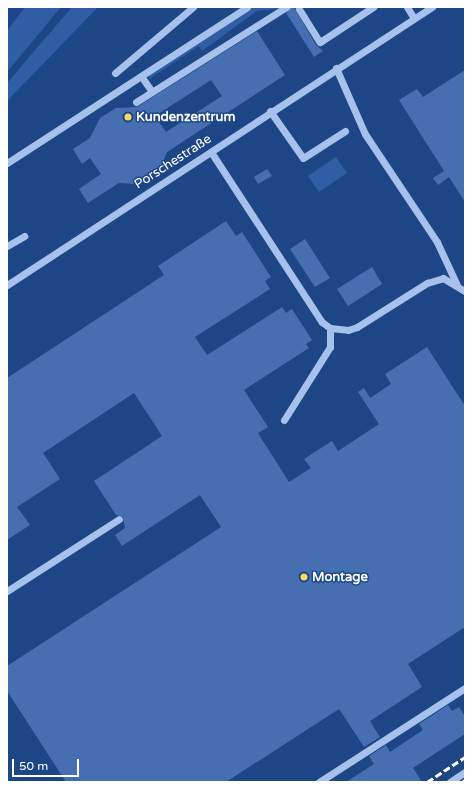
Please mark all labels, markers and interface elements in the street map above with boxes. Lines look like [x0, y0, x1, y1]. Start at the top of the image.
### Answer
place label: Kundenzentrum [136, 109, 235, 125]
marker: Kundenzentrum [123, 112, 133, 122]
street label: Porschestraße [132, 131, 214, 193]
place label: Montage [312, 569, 368, 585]
marker: Montage [299, 572, 309, 582]
scale bar [14, 751, 81, 777]
text: 50 m [19, 759, 48, 773]

